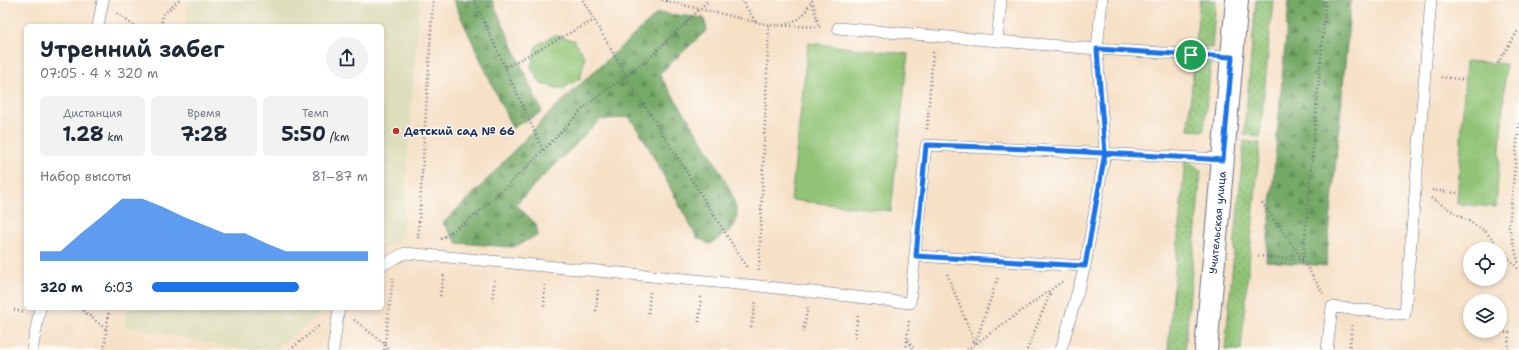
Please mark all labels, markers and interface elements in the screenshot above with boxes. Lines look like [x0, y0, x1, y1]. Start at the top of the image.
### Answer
text: Утренний забег [40, 35, 224, 64]
button: share [326, 37, 368, 79]
pin [1174, 38, 1208, 72]
icon: arrive [1180, 44, 1202, 66]
text: 07:05 · 4 × 320 m [40, 65, 158, 82]
text: Дистанция [63, 106, 122, 121]
text: Время [187, 106, 221, 121]
text: Темп [302, 106, 329, 121]
text: 1.28 [62, 121, 104, 147]
text: 7:28 [180, 121, 228, 147]
text: 5:50 [281, 121, 326, 147]
place label: Детский сад № 66 [404, 124, 515, 139]
marker: Детский сад № 66 [391, 126, 401, 136]
text: km [104, 130, 123, 145]
text: /km [326, 130, 349, 145]
text: Набор высоты [40, 168, 131, 185]
text: 81–87 m [312, 168, 368, 185]
street label: Учительская улица [1206, 170, 1230, 275]
map controls [1463, 242, 1507, 338]
button: locate [1463, 242, 1507, 286]
text: 320 m [40, 279, 83, 296]
text: 6:03 [104, 279, 133, 296]
button: layers [1463, 294, 1507, 338]

